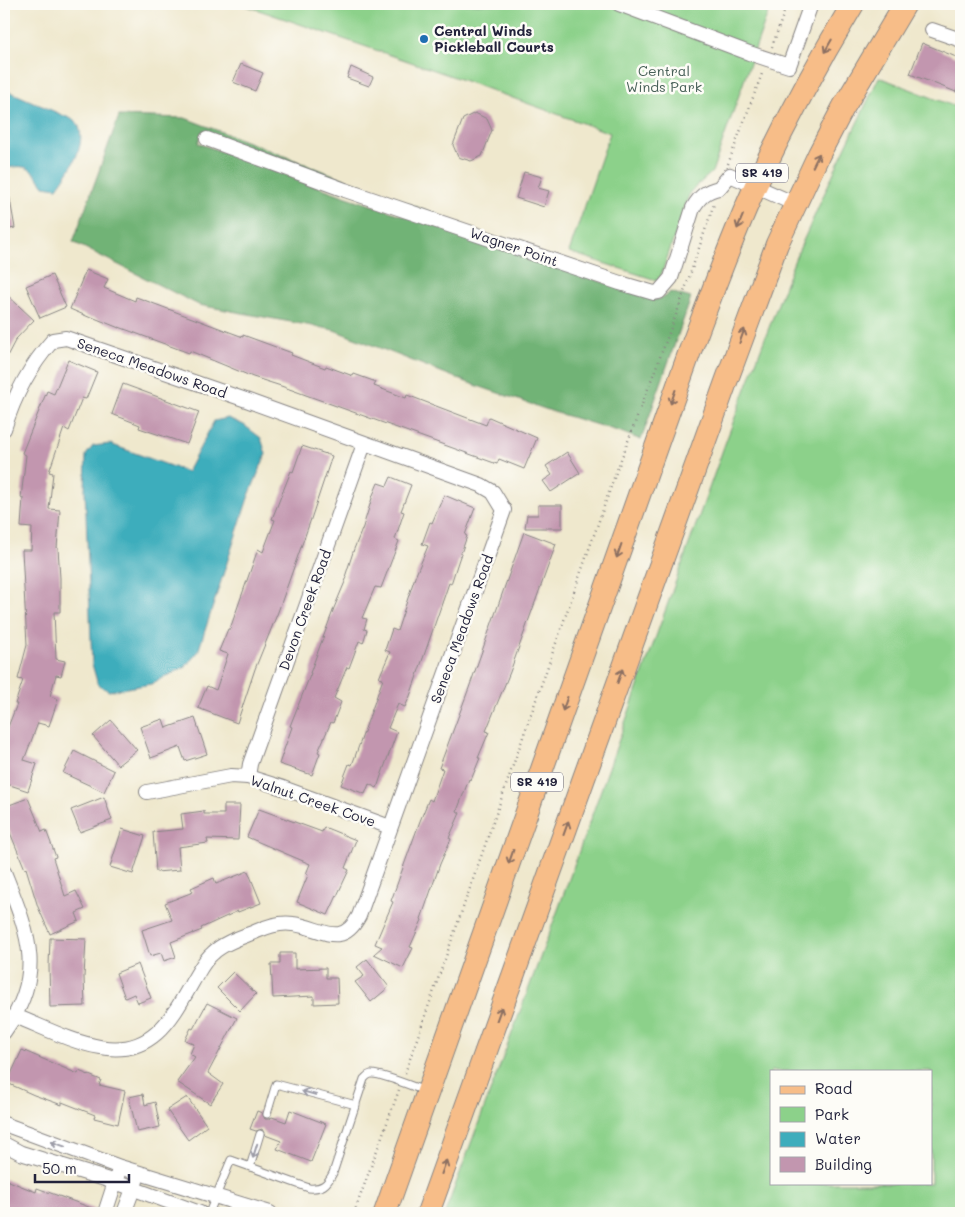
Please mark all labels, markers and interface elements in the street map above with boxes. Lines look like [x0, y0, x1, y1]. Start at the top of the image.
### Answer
place label: Central Winds Pickleball Courts [434, 21, 554, 56]
marker: Central Winds Pickleball Courts [418, 33, 430, 45]
one-way arrow [823, 38, 833, 53]
park label: Central Winds Park [626, 61, 702, 96]
one-way arrow [812, 153, 822, 168]
road number: SR 419 [736, 164, 788, 182]
one-way arrow [735, 214, 744, 229]
street label: Wagner Point [468, 223, 561, 271]
one-way arrow [738, 329, 747, 345]
street label: Seneca Meadows Road [75, 333, 230, 402]
one-way arrow [668, 389, 677, 405]
one-way arrow [614, 542, 623, 558]
street label: Devon Creek Road [274, 547, 335, 673]
street label: Seneca Meadows Road [426, 552, 497, 706]
one-way arrow [616, 668, 625, 684]
one-way arrow [560, 695, 569, 711]
street label: Walnut Creek Cove [248, 770, 378, 831]
road number: SR 419 [511, 772, 563, 792]
one-way arrow [561, 821, 571, 837]
one-way arrow [506, 849, 515, 864]
one-way arrow [495, 1007, 504, 1023]
legend [770, 1070, 932, 1184]
text: Road [815, 1078, 852, 1098]
one-way arrow [301, 1087, 317, 1097]
text: Park [815, 1104, 849, 1124]
text: Water [815, 1128, 861, 1148]
one-way arrow [50, 1139, 66, 1148]
one-way arrow [250, 1142, 260, 1158]
scale bar [35, 1152, 129, 1184]
text: Building [815, 1154, 872, 1174]
text: 50 m [42, 1158, 77, 1178]
one-way arrow [440, 1160, 449, 1176]

